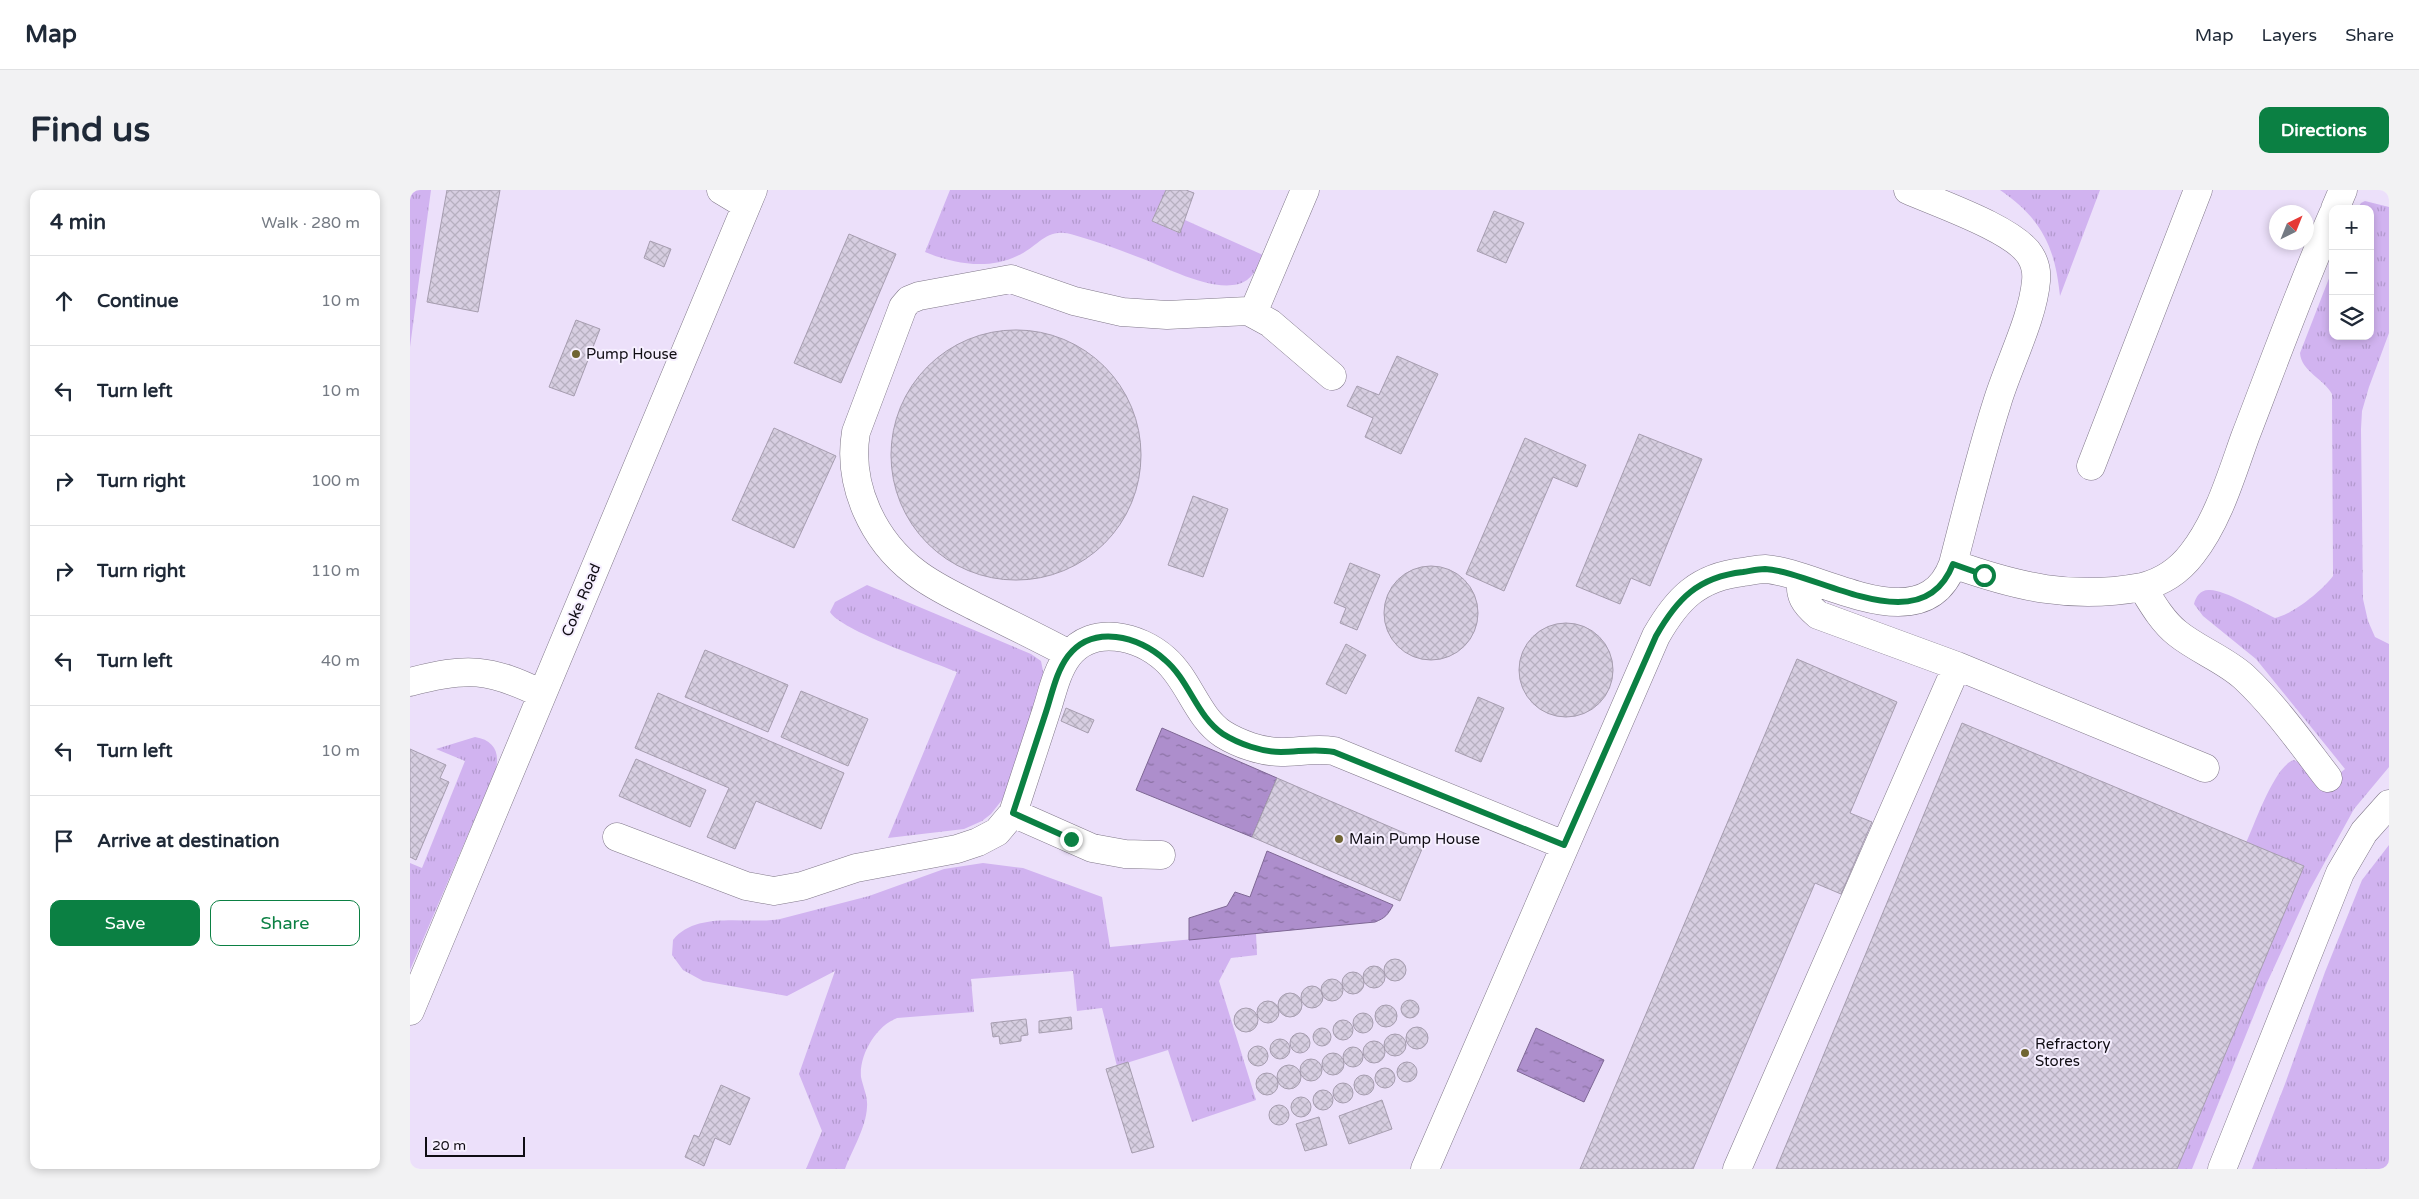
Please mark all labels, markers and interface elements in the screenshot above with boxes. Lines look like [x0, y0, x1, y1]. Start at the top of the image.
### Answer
text: Map [25, 20, 77, 49]
text: Map [2195, 24, 2234, 46]
text: Layers [2262, 24, 2317, 46]
text: Share [2345, 24, 2394, 46]
button: Directions [2259, 107, 2389, 153]
text: Find us [30, 109, 150, 151]
north arrow [2269, 205, 2314, 250]
map controls [2329, 205, 2374, 340]
button: + [2329, 205, 2374, 250]
text: 4 min [50, 210, 106, 235]
text: Walk · 280 m [261, 213, 360, 233]
button: − [2329, 250, 2374, 295]
icon: ahead [50, 287, 78, 315]
text: Continue [97, 290, 179, 312]
text: 10 m [321, 291, 360, 311]
button: layers [2329, 295, 2374, 340]
place label: Pump House [586, 345, 677, 363]
marker: Pump House [570, 348, 582, 360]
icon: left [50, 377, 78, 405]
text: Turn left [97, 380, 173, 402]
text: 10 m [321, 381, 360, 401]
icon: right [50, 467, 78, 495]
text: Turn right [97, 470, 185, 492]
text: 100 m [311, 471, 360, 491]
icon: right [50, 557, 78, 585]
text: Turn right [97, 560, 185, 582]
text: 110 m [311, 561, 360, 581]
street label: Coke Road [558, 561, 604, 639]
route start [1973, 564, 1996, 587]
icon: left [50, 647, 78, 675]
text: Turn left [97, 650, 173, 672]
text: 40 m [321, 651, 360, 671]
icon: left [50, 737, 78, 765]
text: Turn left [97, 740, 173, 762]
text: 10 m [321, 741, 360, 761]
icon: arrive [50, 827, 78, 855]
route end [1060, 828, 1083, 851]
text: Arrive at destination [97, 830, 280, 852]
place label: Main Pump House [1349, 830, 1480, 848]
marker: Main Pump House [1333, 833, 1345, 845]
button: Save [50, 900, 200, 946]
button: Share [210, 900, 360, 946]
place label: Refractory Stores [2035, 1035, 2111, 1070]
marker: Refractory Stores [2019, 1047, 2031, 1059]
scale bar [425, 1134, 525, 1157]
text: 20 m [432, 1137, 466, 1154]

